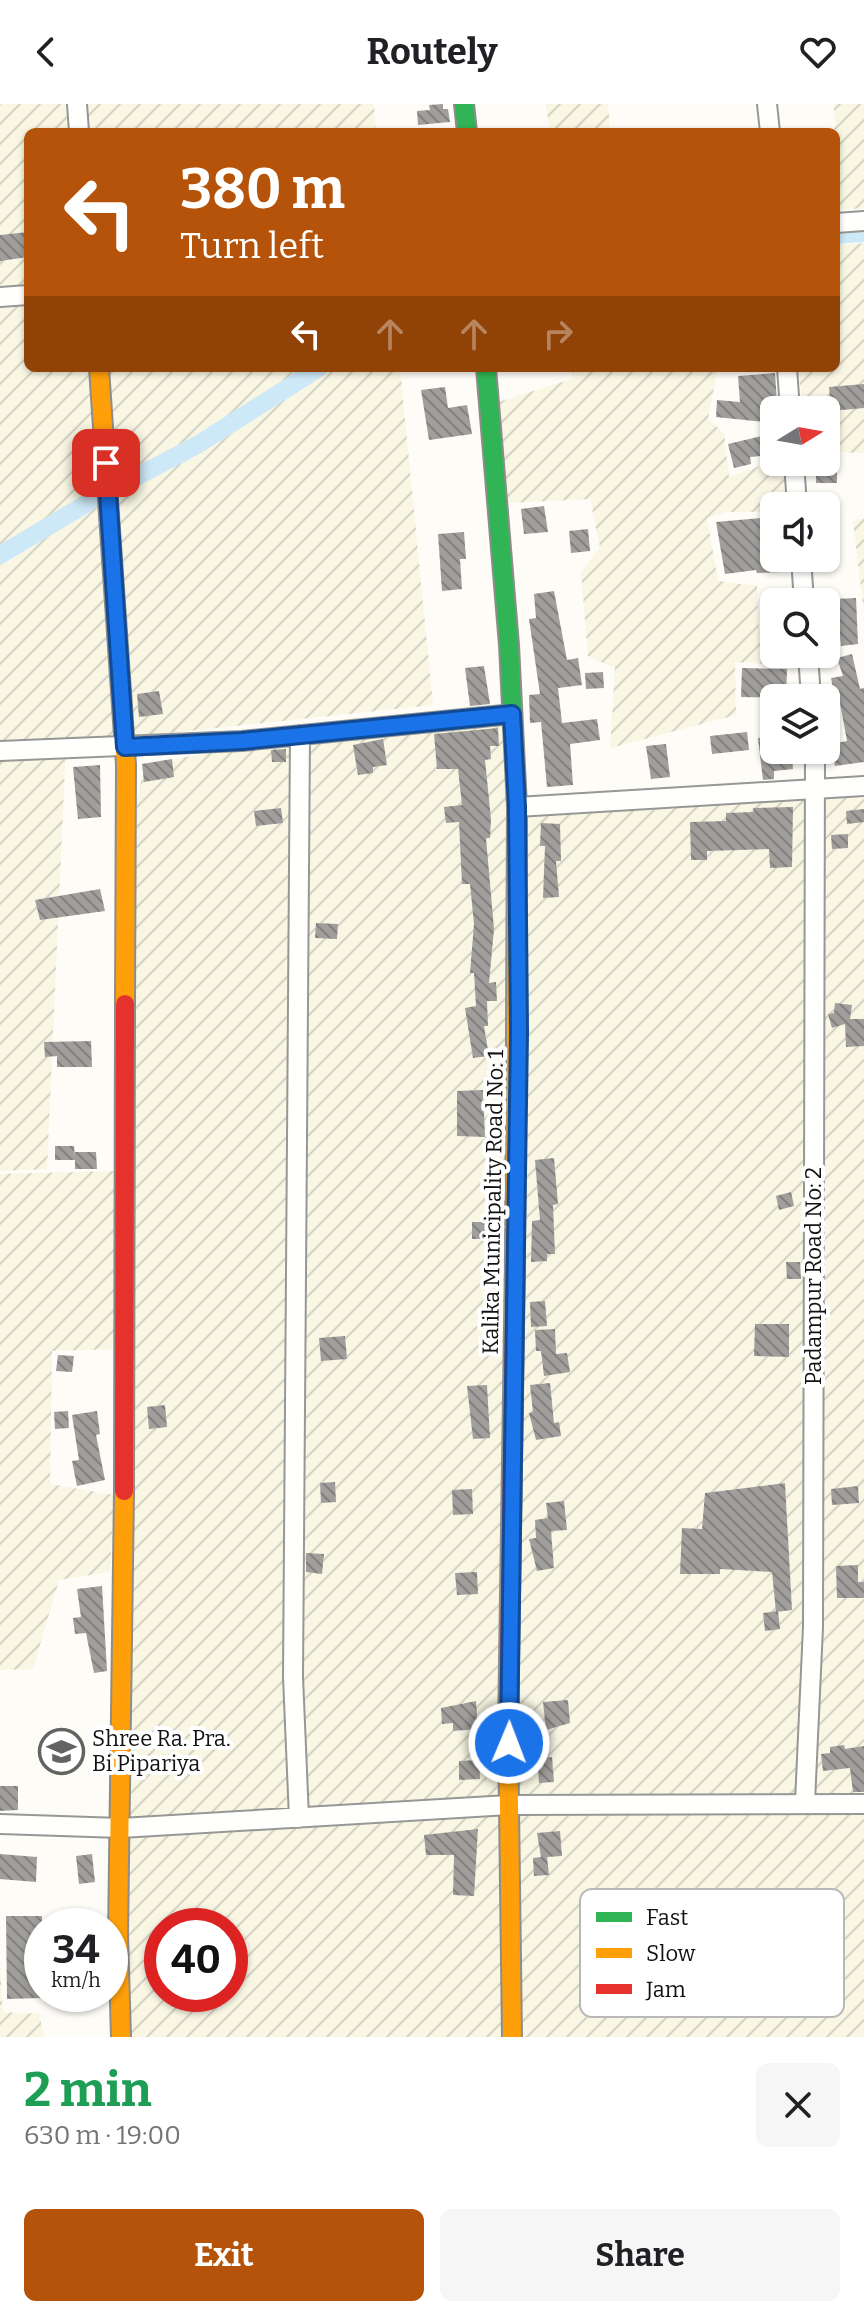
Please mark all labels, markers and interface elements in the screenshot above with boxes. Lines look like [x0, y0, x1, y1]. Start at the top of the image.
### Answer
icon: back [24, 30, 68, 74]
text: Routely [367, 30, 497, 74]
icon: heart [796, 30, 840, 74]
text: 380 m [180, 156, 345, 223]
icon: left [48, 160, 152, 264]
text: Turn left [180, 224, 324, 268]
icon: left [284, 312, 328, 356]
icon: ahead [368, 312, 412, 356]
icon: ahead [452, 312, 496, 356]
icon: right [536, 312, 580, 356]
north arrow [760, 396, 840, 476]
map controls [760, 396, 840, 764]
pin [72, 429, 140, 497]
icon: arrive [84, 441, 128, 485]
button: sound [760, 492, 840, 572]
button: search [760, 588, 840, 668]
button: layers [760, 684, 840, 764]
street label: Kalika Municipality Road No: 1 [477, 1049, 509, 1355]
street label: Padampur Road No: 2 [800, 1167, 827, 1385]
position arrow [467, 1701, 551, 1785]
place label: Shree Ra. Pra. Bi Pipariya [92, 1725, 231, 1777]
school or university icon: Shree Ra. Pra. Bi Pipariya [37, 1727, 85, 1775]
legend [580, 1889, 844, 2017]
text: Fast [646, 1904, 688, 1931]
speed limit sign: 40 [144, 1908, 248, 2012]
text: 34 [52, 1926, 100, 1974]
text: Slow [646, 1940, 696, 1967]
text: km/h [51, 1968, 101, 1992]
text: Jam [645, 1976, 686, 2003]
text: 2 min [24, 2061, 152, 2119]
button: close [756, 2063, 840, 2147]
text: 630 m · 19:00 [24, 2120, 181, 2151]
button: Exit [24, 2209, 424, 2301]
button: Share [440, 2209, 840, 2301]

